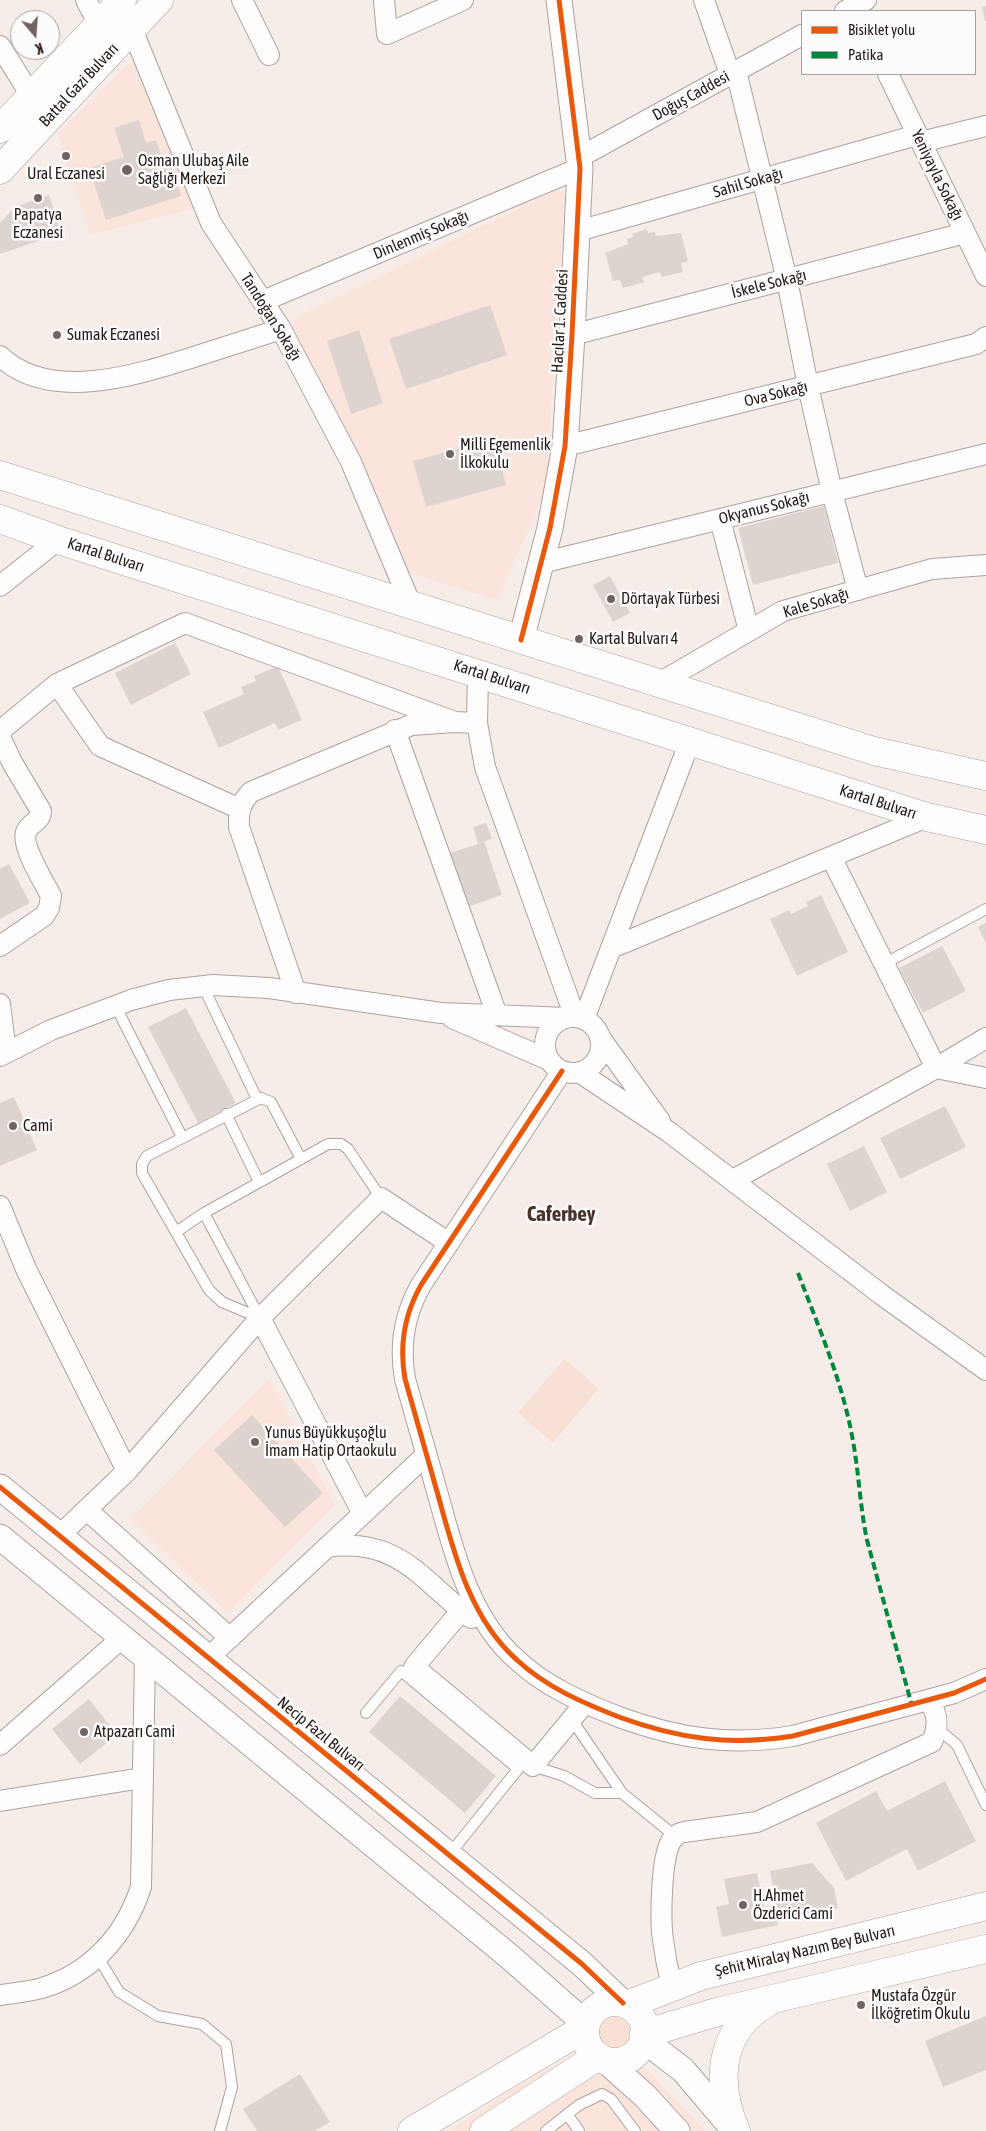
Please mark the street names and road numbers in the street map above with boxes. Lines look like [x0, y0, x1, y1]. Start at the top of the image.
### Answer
street label: Battal Gazi Bulvarı [35, 39, 123, 131]
street label: Doğuş Caddesi [649, 67, 733, 125]
street label: Yeniyayla Sokağı [907, 127, 967, 223]
street label: Sahil Sokağı [711, 164, 785, 202]
street label: Dinlenmiş Sokağı [370, 206, 472, 264]
street label: İskele Sokağı [730, 265, 808, 303]
street label: Hacılar 1. Caddesi [548, 269, 572, 373]
street label: Tandoğan Sokağı [237, 270, 305, 364]
street label: Ova Sokağı [742, 377, 810, 411]
street label: Okyanus Sokağı [717, 487, 811, 529]
street label: Kartal Bulvarı [65, 534, 147, 576]
street label: Kale Sokağı [781, 584, 851, 622]
street label: Kartal Bulvarı [451, 656, 533, 698]
street label: Kartal Bulvarı [837, 781, 919, 823]
street label: Necip Fazıl Bulvarı [273, 1693, 369, 1775]
street label: Şehit Miralay Nazım Bey Bulvarı [713, 1921, 897, 1981]

